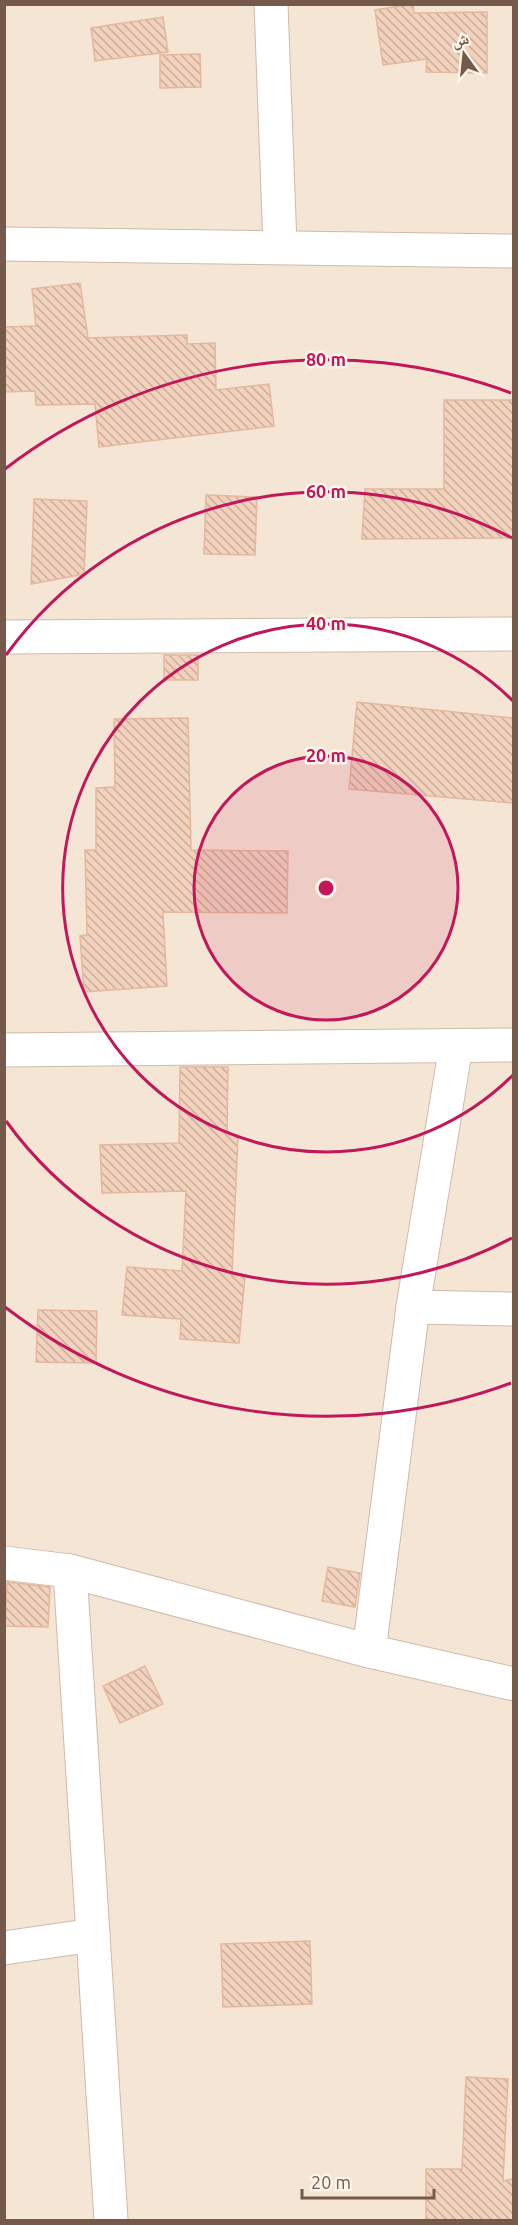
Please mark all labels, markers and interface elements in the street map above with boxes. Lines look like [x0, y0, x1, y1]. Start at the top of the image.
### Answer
north arrow [434, 24, 494, 84]
text: ش [450, 29, 471, 51]
text: 80 m [306, 349, 346, 369]
text: 60 m [306, 481, 346, 501]
text: 40 m [306, 613, 346, 633]
text: 20 m [306, 745, 346, 765]
centre of rings [316, 878, 336, 898]
scale bar [302, 2162, 434, 2200]
text: 20 m [311, 2172, 351, 2192]

